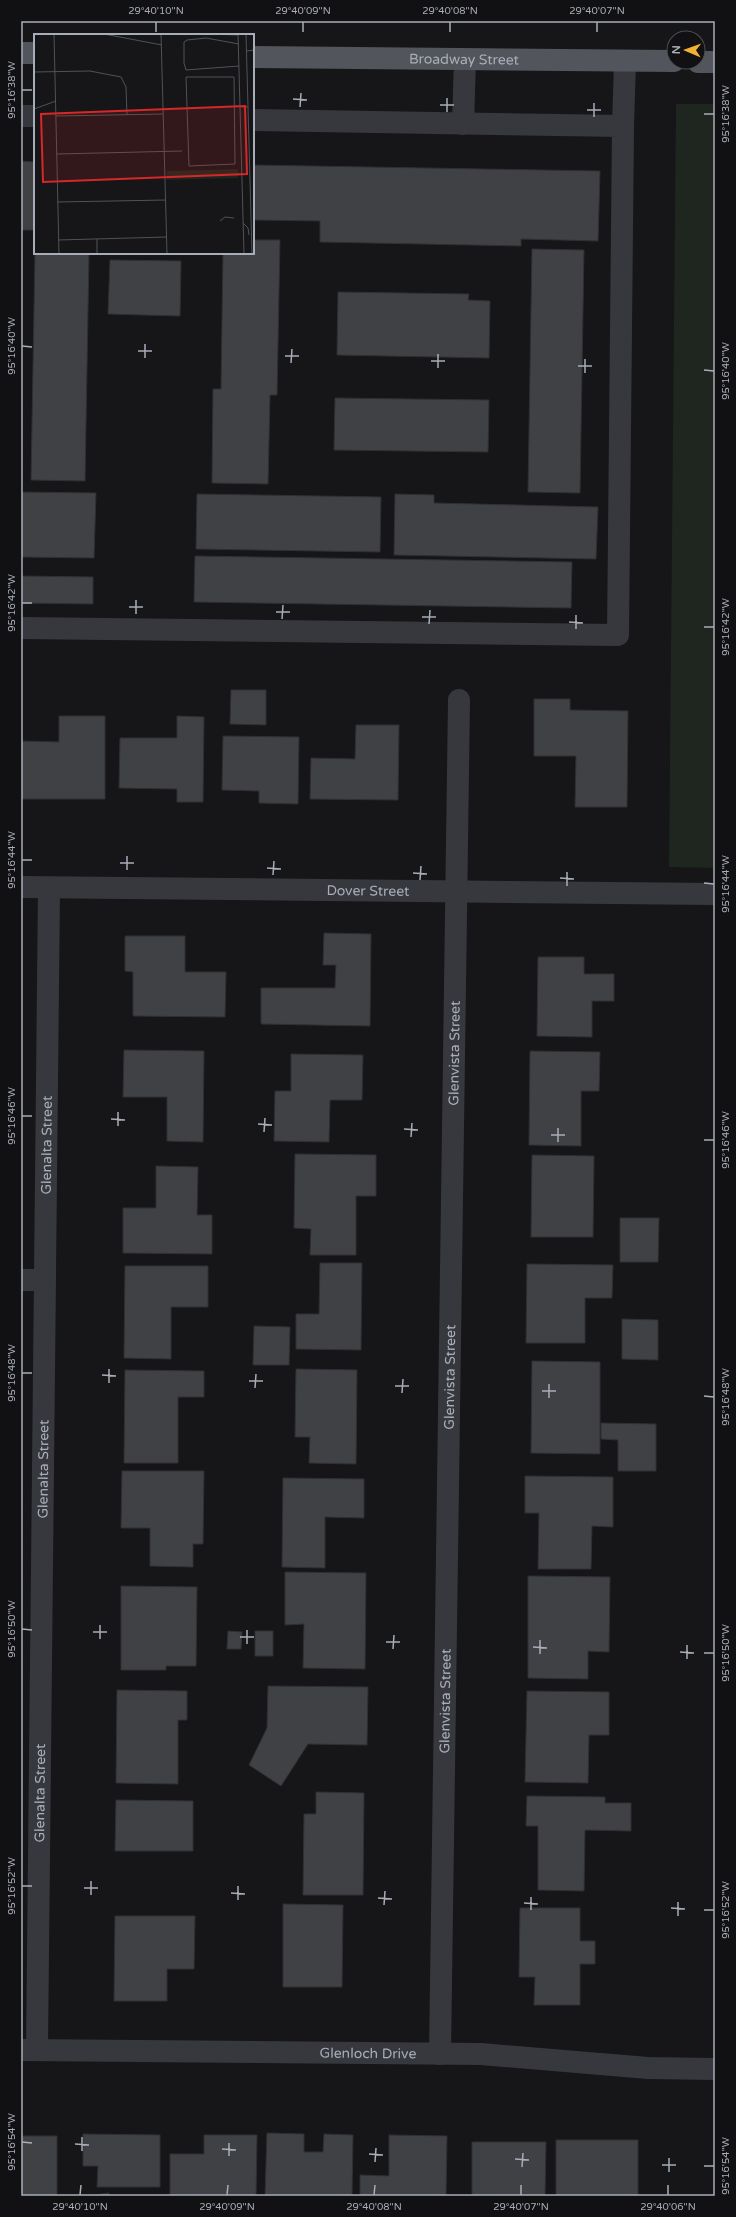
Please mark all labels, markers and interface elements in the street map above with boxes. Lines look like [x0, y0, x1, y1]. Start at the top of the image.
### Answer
text: 29°40'10"N [128, 5, 184, 17]
text: 29°40'09"N [275, 5, 331, 17]
text: 29°40'08"N [422, 5, 478, 17]
text: 29°40'07"N [569, 5, 625, 17]
north arrow [666, 30, 706, 70]
inset map [34, 34, 254, 254]
text: N [670, 45, 683, 54]
street label: Broadway Street [409, 50, 520, 68]
text: 95°16'38"W [6, 61, 18, 119]
text: 95°16'38"W [720, 85, 732, 143]
text: 95°16'40"W [6, 317, 18, 375]
text: 95°16'40"W [720, 342, 732, 400]
text: 95°16'42"W [6, 574, 18, 632]
text: 95°16'42"W [720, 598, 732, 656]
text: 95°16'44"W [6, 831, 18, 889]
text: 95°16'44"W [720, 855, 732, 913]
street label: Dover Street [326, 882, 410, 899]
street label: Glenvista Street [445, 1000, 463, 1106]
text: 95°16'46"W [6, 1087, 18, 1145]
street label: Glenalta Street [37, 1095, 55, 1195]
text: 95°16'46"W [720, 1111, 732, 1169]
street label: Glenvista Street [440, 1324, 459, 1430]
text: 95°16'48"W [6, 1344, 18, 1402]
text: 95°16'48"W [720, 1368, 732, 1426]
street label: Glenalta Street [34, 1419, 52, 1519]
text: 95°16'50"W [6, 1600, 18, 1658]
text: 95°16'50"W [720, 1624, 732, 1682]
street label: Glenvista Street [436, 1648, 454, 1754]
street label: Glenalta Street [31, 1743, 49, 1843]
text: 95°16'52"W [6, 1857, 18, 1915]
text: 95°16'52"W [720, 1881, 732, 1939]
street label: Glenloch Drive [320, 2044, 417, 2062]
text: 95°16'54"W [6, 2113, 18, 2171]
text: 95°16'54"W [720, 2137, 732, 2195]
text: 29°40'10"N [52, 2201, 108, 2213]
text: 29°40'09"N [199, 2201, 255, 2213]
text: 29°40'08"N [346, 2201, 402, 2213]
text: 29°40'07"N [493, 2201, 549, 2213]
text: 29°40'06"N [640, 2201, 696, 2213]

